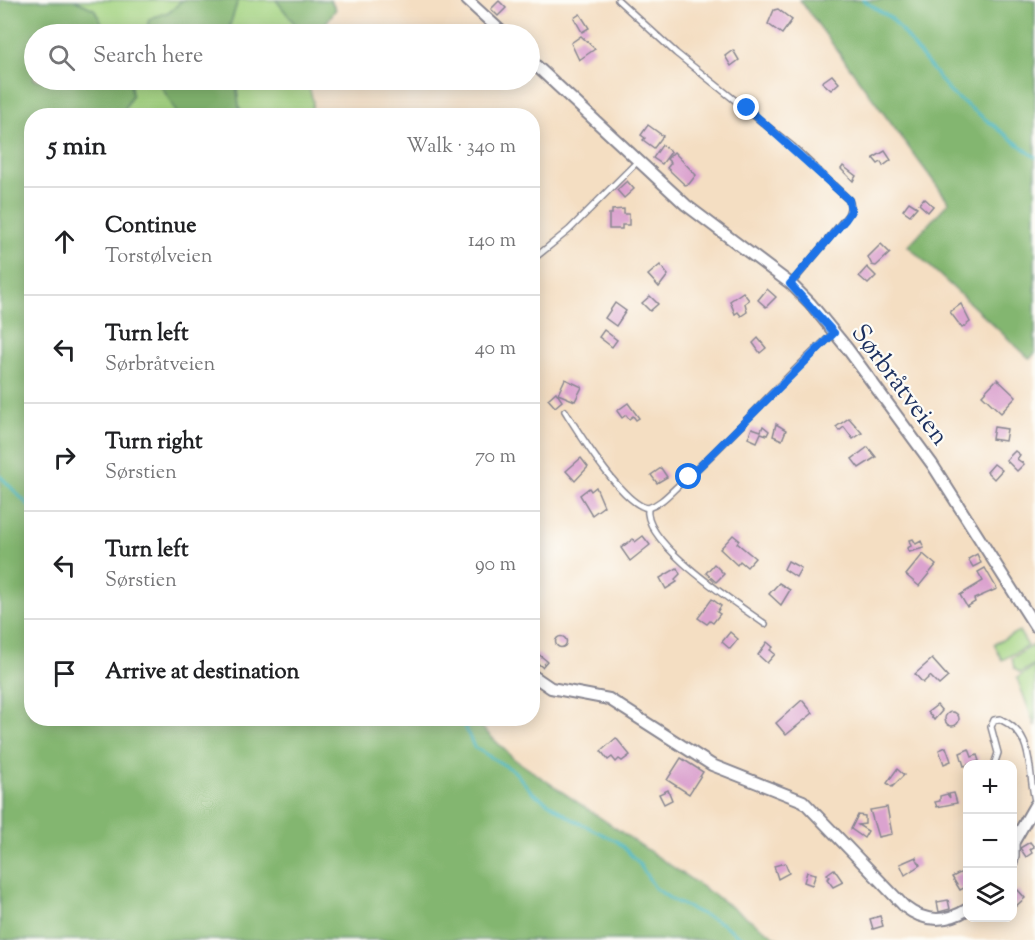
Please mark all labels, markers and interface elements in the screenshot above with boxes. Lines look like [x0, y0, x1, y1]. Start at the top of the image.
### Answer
search box [24, 24, 540, 90]
icon: search [45, 41, 78, 74]
text: Search here [93, 41, 203, 73]
route end [733, 94, 759, 120]
text: 5 min [48, 129, 107, 166]
text: Walk · 340 m [406, 133, 516, 162]
text: Continue [105, 211, 196, 243]
icon: ahead [48, 225, 81, 258]
text: 140 m [468, 227, 516, 256]
text: Torstølveien [105, 243, 213, 272]
street label: Sørbråtveien [841, 317, 957, 454]
text: Turn left [105, 319, 188, 351]
icon: left [48, 333, 81, 366]
text: 40 m [475, 335, 516, 364]
text: Sørbråtveien [105, 351, 215, 380]
text: Turn right [105, 427, 202, 459]
icon: right [48, 441, 81, 474]
text: 70 m [475, 443, 516, 472]
text: Sørstien [105, 459, 177, 488]
route start [675, 463, 701, 489]
text: Turn left [105, 535, 188, 567]
icon: left [48, 549, 81, 582]
text: 90 m [475, 551, 516, 580]
text: Sørstien [105, 567, 177, 596]
icon: arrive [48, 657, 81, 690]
text: Arrive at destination [105, 657, 300, 689]
map controls [963, 760, 1017, 922]
button: + [963, 760, 1017, 814]
button: − [963, 814, 1017, 868]
button: layers [963, 868, 1017, 922]

